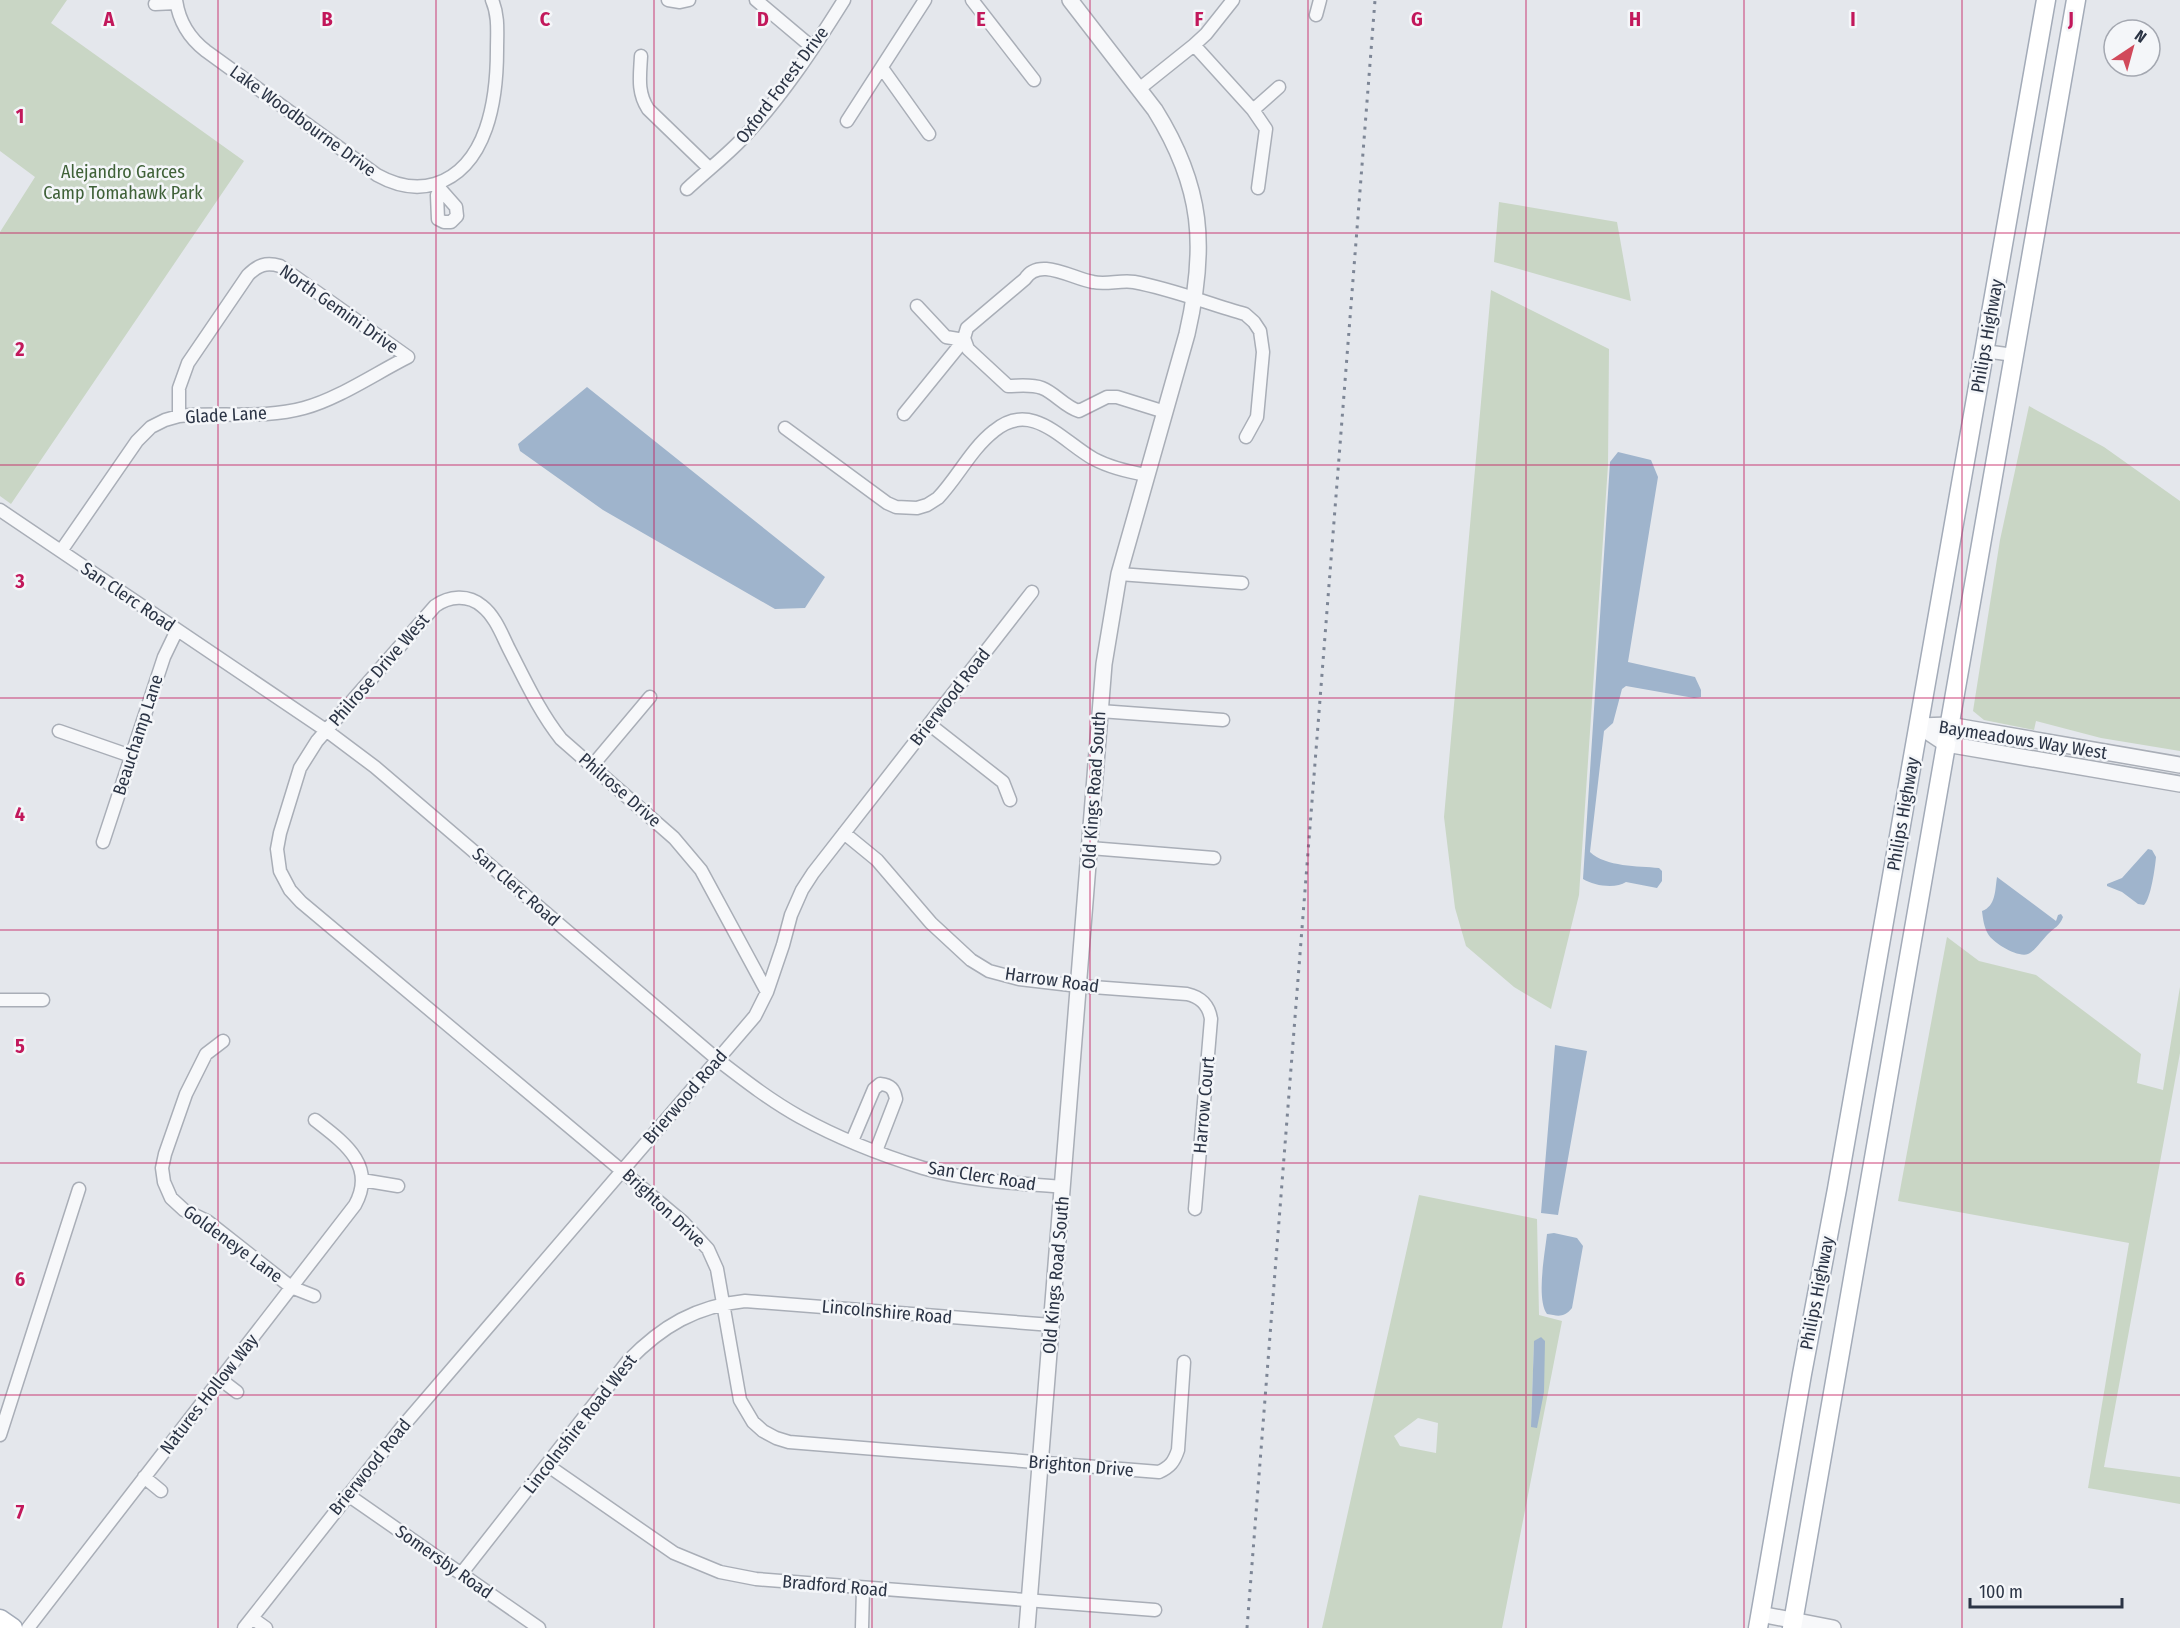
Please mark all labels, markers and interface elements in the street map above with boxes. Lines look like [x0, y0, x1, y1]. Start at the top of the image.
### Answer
text: A [103, 7, 116, 31]
text: B [321, 7, 333, 31]
text: C [540, 7, 551, 31]
text: D [757, 7, 769, 31]
text: E [976, 7, 986, 31]
text: F [1195, 7, 1204, 31]
text: G [1411, 7, 1423, 31]
text: H [1629, 7, 1641, 31]
text: I [1850, 7, 1856, 31]
text: J [2067, 7, 2074, 31]
north arrow [2102, 18, 2162, 78]
street label: Oxford Forest Drive [731, 22, 833, 148]
text: N [2131, 26, 2150, 47]
street label: Lake Woodbourne Drive [226, 61, 380, 181]
text: 1 [16, 104, 24, 128]
park label: Alejandro Garces Camp Tomahawk Park [43, 161, 203, 204]
street label: North Gemini Drive [275, 260, 403, 358]
street label: Philips Highway [1966, 277, 2008, 395]
text: 2 [14, 337, 25, 361]
street label: Glade Lane [185, 402, 267, 428]
street label: San Clerc Road [77, 557, 179, 637]
text: 3 [14, 569, 25, 593]
street label: Philrose Drive West [324, 609, 434, 731]
street label: Brierwood Road [905, 644, 995, 750]
street label: Beauchamp Lane [108, 672, 168, 798]
street label: Old Kings Road South [1078, 710, 1110, 870]
street label: Baymeadows Way West [1937, 716, 2109, 764]
street label: Philrose Drive [574, 748, 666, 832]
street label: Philips Highway [1882, 755, 1924, 873]
text: 4 [15, 802, 25, 826]
street label: San Clerc Road [468, 843, 564, 931]
street label: Harrow Road [1004, 963, 1100, 997]
text: 5 [15, 1034, 25, 1058]
street label: Brierwood Road [638, 1045, 732, 1149]
street label: Harrow Court [1189, 1056, 1219, 1154]
street label: San Clerc Road [926, 1157, 1038, 1195]
street label: Brighton Drive [618, 1164, 710, 1252]
street label: Old Kings Road South [1038, 1195, 1074, 1355]
street label: Goldeneye Lane [179, 1201, 287, 1287]
street label: Philips Highway [1795, 1234, 1839, 1352]
text: 6 [15, 1267, 25, 1291]
street label: Lincolnshire Road [821, 1295, 953, 1329]
street label: Natures Hollow Way [155, 1330, 263, 1458]
street label: Lincolnshire Road West [519, 1350, 641, 1498]
street label: Brierwood Road [324, 1414, 416, 1520]
street label: Brighton Drive [1027, 1450, 1135, 1482]
text: 7 [16, 1500, 25, 1524]
street label: Somersby Road [391, 1520, 497, 1604]
street label: Bradford Road [781, 1570, 889, 1602]
scale bar [1970, 1571, 2122, 1609]
text: 100 m [1979, 1581, 2023, 1603]

